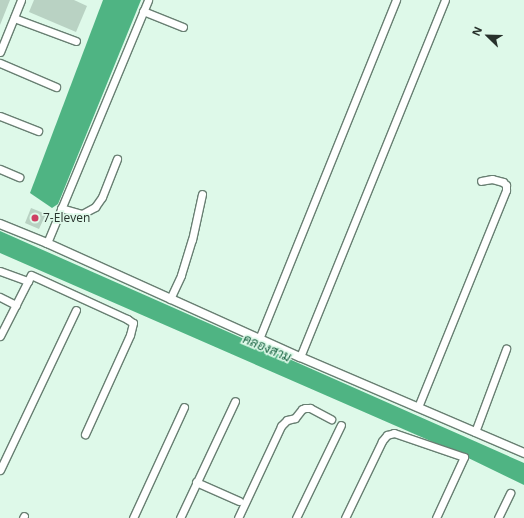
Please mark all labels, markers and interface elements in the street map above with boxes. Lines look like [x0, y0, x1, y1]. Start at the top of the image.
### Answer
north arrow [468, 16, 508, 56]
text: N [468, 24, 485, 38]
place label: 7-Eleven [43, 211, 90, 225]
marker: 7-Eleven [30, 213, 40, 223]
water label: คลองสาม [241, 331, 293, 365]

